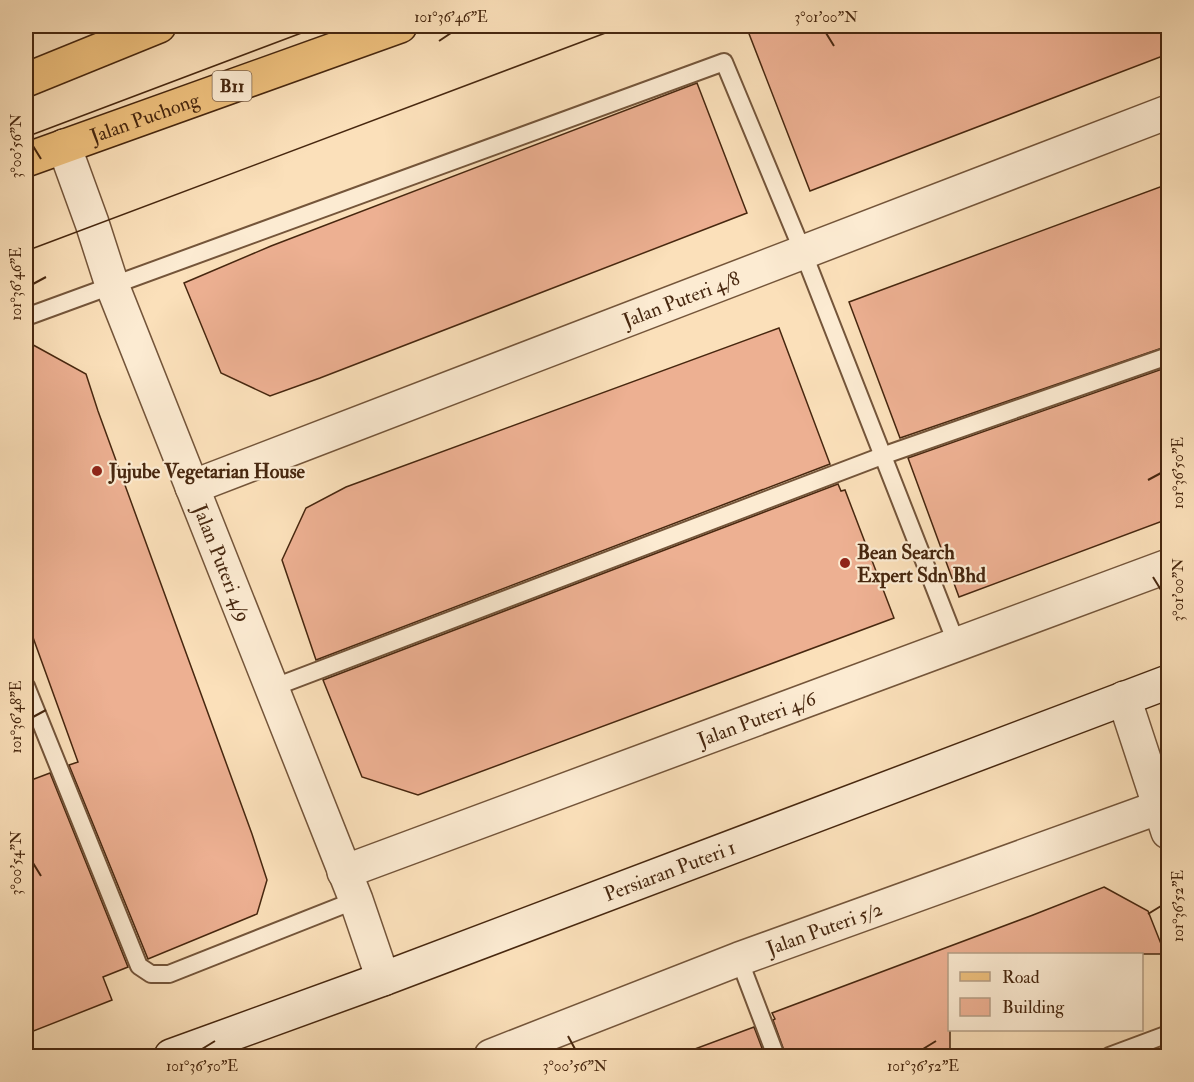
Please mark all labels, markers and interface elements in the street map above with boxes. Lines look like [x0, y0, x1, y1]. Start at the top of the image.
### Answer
text: 101°36'46"E [414, 8, 488, 27]
text: 3°01'00"N [794, 8, 858, 27]
road number: B11 [212, 71, 252, 101]
street label: Jalan Puchong [86, 87, 204, 149]
text: 3°00'56"N [7, 113, 26, 178]
text: 101°36'46"E [7, 247, 26, 321]
street label: Jalan Puteri 4/8 [618, 266, 744, 334]
text: 101°36'50"E [1169, 437, 1188, 509]
place label: Jujube Vegetarian House [108, 459, 306, 485]
marker: Jujube Vegetarian House [90, 464, 104, 478]
street label: Jalan Puteri 4/9 [187, 500, 256, 625]
place label: Bean Search Expert Sdn Bhd [857, 540, 986, 589]
marker: Bean Search Expert Sdn Bhd [838, 556, 852, 570]
text: 3°01'00"N [1169, 558, 1188, 622]
text: 101°36'48"E [7, 680, 26, 754]
street label: Jalan Puteri 4/6 [693, 686, 820, 753]
text: 3°00'54"N [7, 830, 26, 895]
street label: Persiaran Puteri 1 [601, 835, 739, 907]
text: 101°36'52"E [1169, 870, 1188, 942]
street label: Jalan Puteri 5/2 [762, 896, 886, 961]
legend [948, 953, 1143, 1031]
text: Road [1002, 966, 1040, 989]
text: Building [1002, 996, 1065, 1019]
text: 101°36'50"E [166, 1057, 238, 1076]
text: 3°00'56"N [543, 1057, 608, 1076]
text: 101°36'52"E [887, 1057, 959, 1076]

